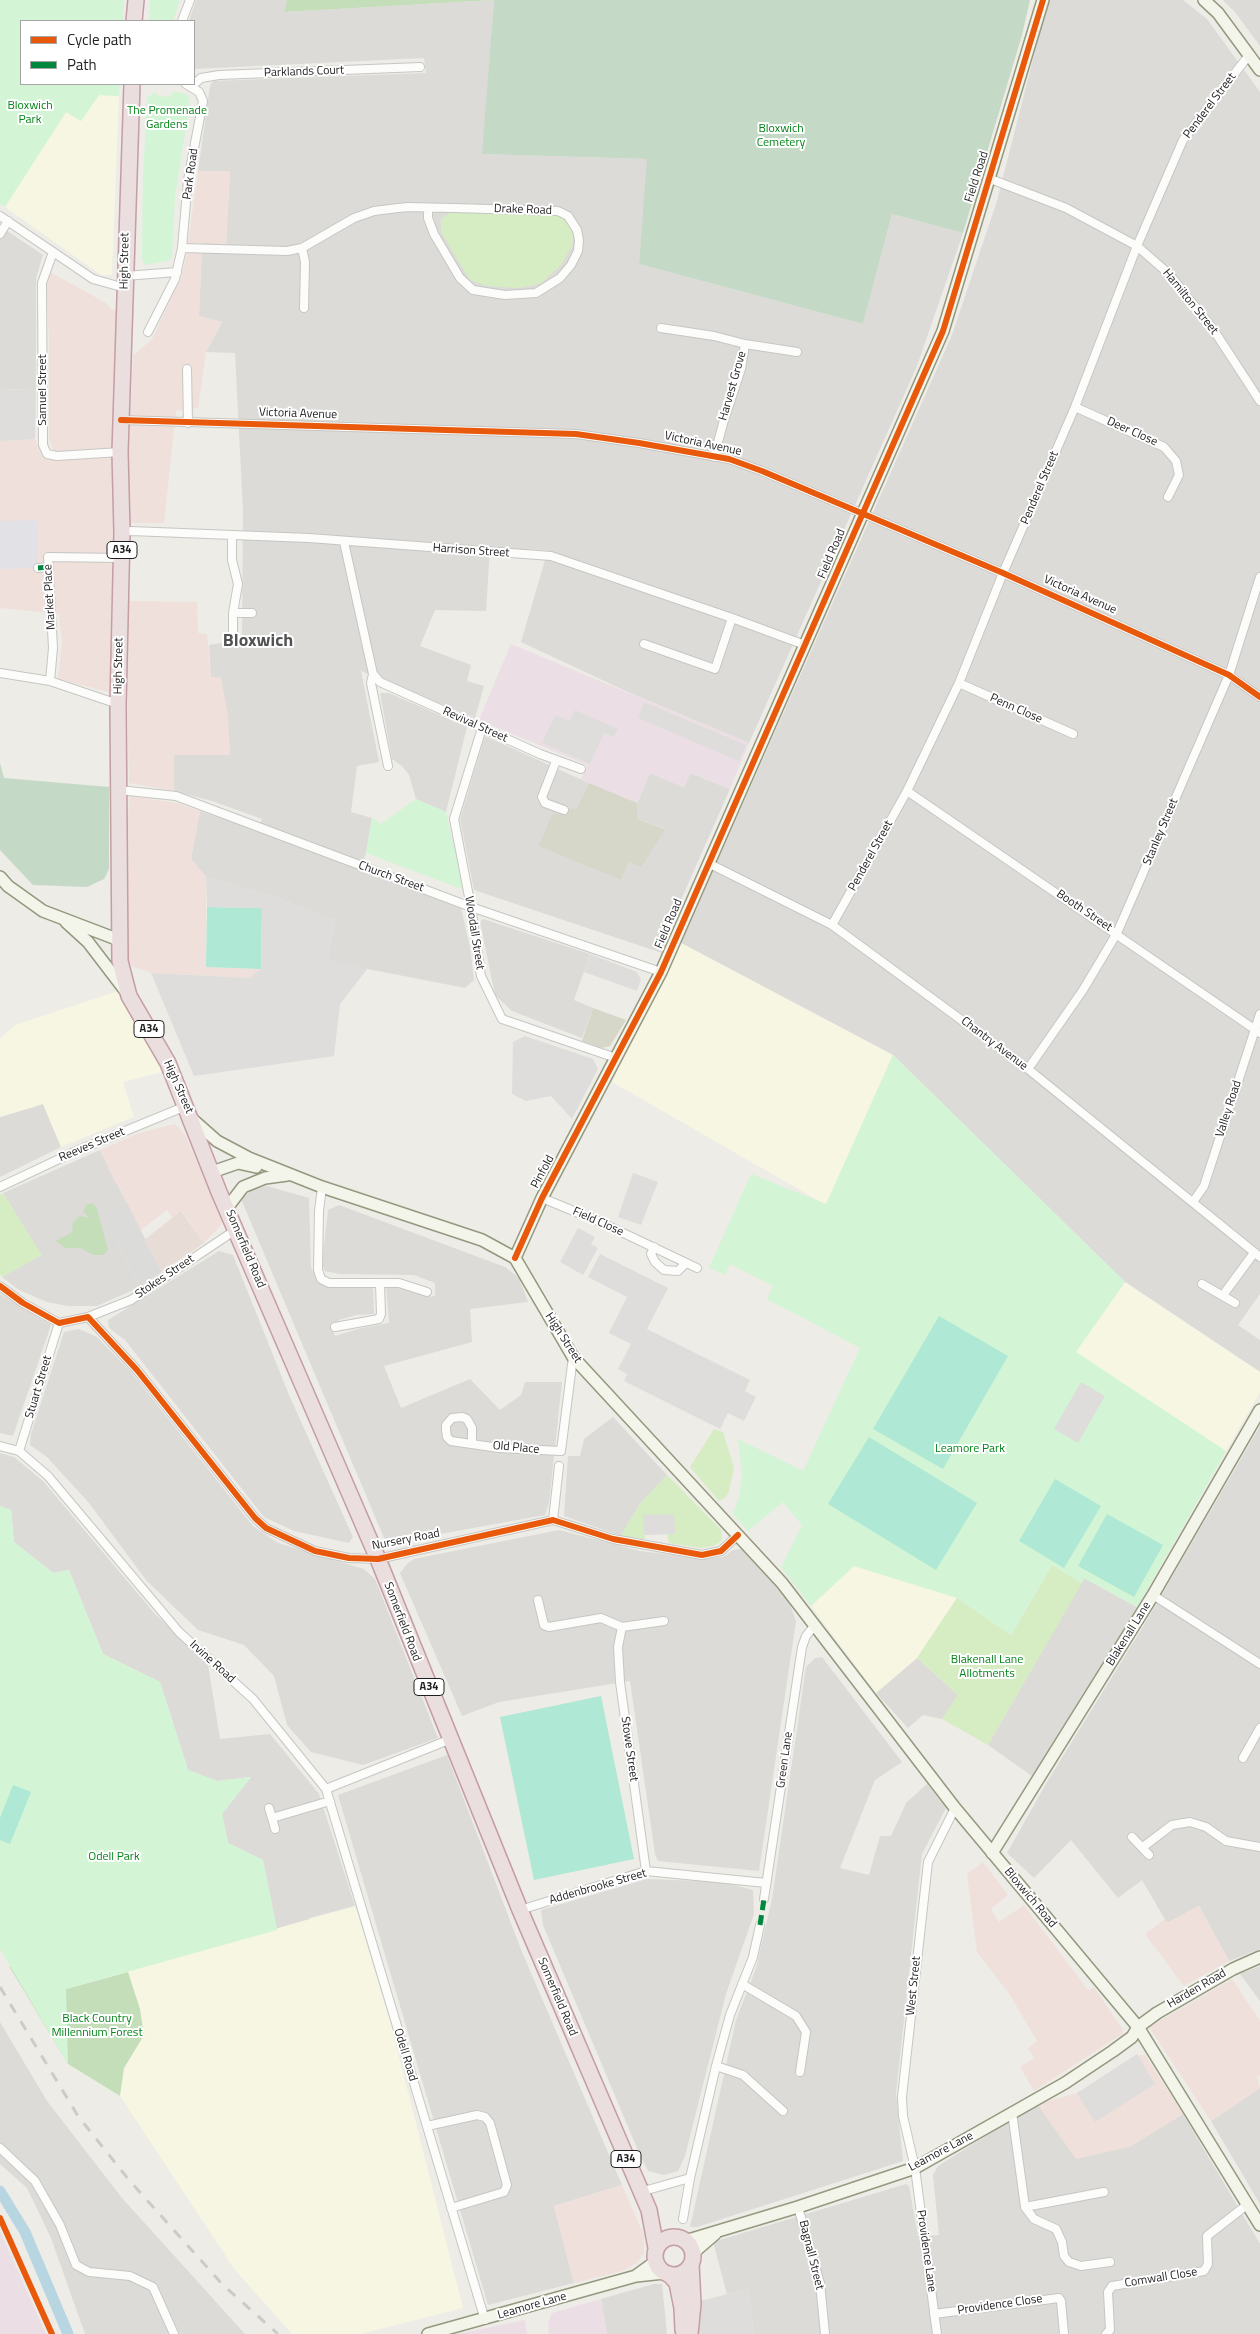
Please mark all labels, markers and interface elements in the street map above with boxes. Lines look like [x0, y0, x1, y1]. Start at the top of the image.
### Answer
legend [20, 20, 195, 85]
text: Cycle path [67, 28, 132, 51]
text: Path [67, 53, 97, 76]
street label: Parklands Court [264, 63, 344, 81]
street label: Penderel Street [1181, 70, 1239, 142]
park label: Bloxwich Park [7, 99, 53, 127]
park label: The Promenade Gardens [127, 104, 207, 132]
park label: Bloxwich Cemetery [757, 122, 805, 150]
street label: Park Road [180, 147, 202, 201]
street label: Field Road [962, 150, 992, 204]
street label: Drake Road [494, 202, 552, 218]
street label: High Street [117, 232, 133, 290]
street label: Hamilton Street [1159, 266, 1221, 338]
street label: Harvest Grove [716, 350, 750, 422]
street label: Samuel Street [36, 354, 50, 426]
street label: Victoria Avenue [259, 405, 337, 423]
street label: Deer Close [1104, 414, 1160, 450]
street label: Victoria Avenue [663, 429, 743, 459]
street label: Penderel Street [1018, 449, 1062, 527]
street label: Field Road [815, 527, 849, 581]
street label: Harrison Street [432, 541, 510, 561]
road number: A34 [107, 542, 137, 558]
street label: Market Place [41, 564, 59, 630]
street label: Victoria Avenue [1041, 572, 1119, 618]
district label: Bloxwich [223, 631, 293, 653]
street label: High Street [111, 637, 127, 695]
street label: Penn Close [988, 691, 1044, 727]
street label: Revival Street [440, 704, 510, 746]
street label: Stanley Street [1140, 796, 1182, 868]
street label: Penderel Street [846, 818, 896, 894]
street label: Church Street [356, 858, 426, 896]
street label: Booth Street [1053, 887, 1115, 935]
street label: Woodall Street [461, 895, 487, 971]
street label: Field Road [652, 897, 686, 951]
street label: Chantry Avenue [958, 1014, 1030, 1074]
road number: A34 [134, 1021, 164, 1038]
street label: High Street [160, 1058, 196, 1116]
street label: Valley Road [1213, 1079, 1245, 1139]
street label: Reeves Street [57, 1125, 127, 1165]
street label: Pinfold [528, 1153, 558, 1191]
street label: Field Close [570, 1204, 626, 1240]
street label: Somerfield Road [222, 1208, 268, 1290]
street label: Stokes Street [133, 1252, 197, 1302]
street label: High Street [541, 1310, 585, 1366]
street label: Stuart Street [23, 1354, 55, 1420]
street label: Old Place [492, 1439, 540, 1457]
park label: Leamore Park [935, 1442, 1005, 1456]
street label: Nursery Road [371, 1526, 441, 1554]
street label: Somerfield Road [380, 1580, 424, 1664]
street label: Blakenall Lane [1104, 1599, 1154, 1669]
street label: Irvine Road [186, 1638, 238, 1686]
park label: Blakenall Lane Allotments [951, 1653, 1023, 1681]
road number: A34 [414, 1678, 444, 1695]
street label: Stowe Street [617, 1716, 641, 1782]
street label: Green Lane [774, 1731, 796, 1789]
park label: Odell Park [88, 1850, 140, 1864]
street label: Bloxwich Road [1001, 1865, 1059, 1931]
street label: Addenbrooke Street [548, 1866, 648, 1908]
street label: Somerfield Road [534, 1956, 580, 2038]
street label: West Street [904, 1956, 924, 2016]
street label: Harden Road [1165, 1966, 1229, 2012]
park label: Black Country Millennium Forest [51, 2012, 143, 2040]
street label: Odell Road [390, 2027, 420, 2083]
street label: Leamore Lane [906, 2129, 976, 2175]
road number: A34 [611, 2150, 641, 2168]
street label: Providence Lane [913, 2209, 939, 2293]
street label: Bagnall Street [795, 2219, 827, 2291]
street label: Comwall Close [1124, 2265, 1198, 2291]
street label: Leamore Lane [496, 2289, 568, 2323]
street label: Providence Close [957, 2292, 1043, 2318]

